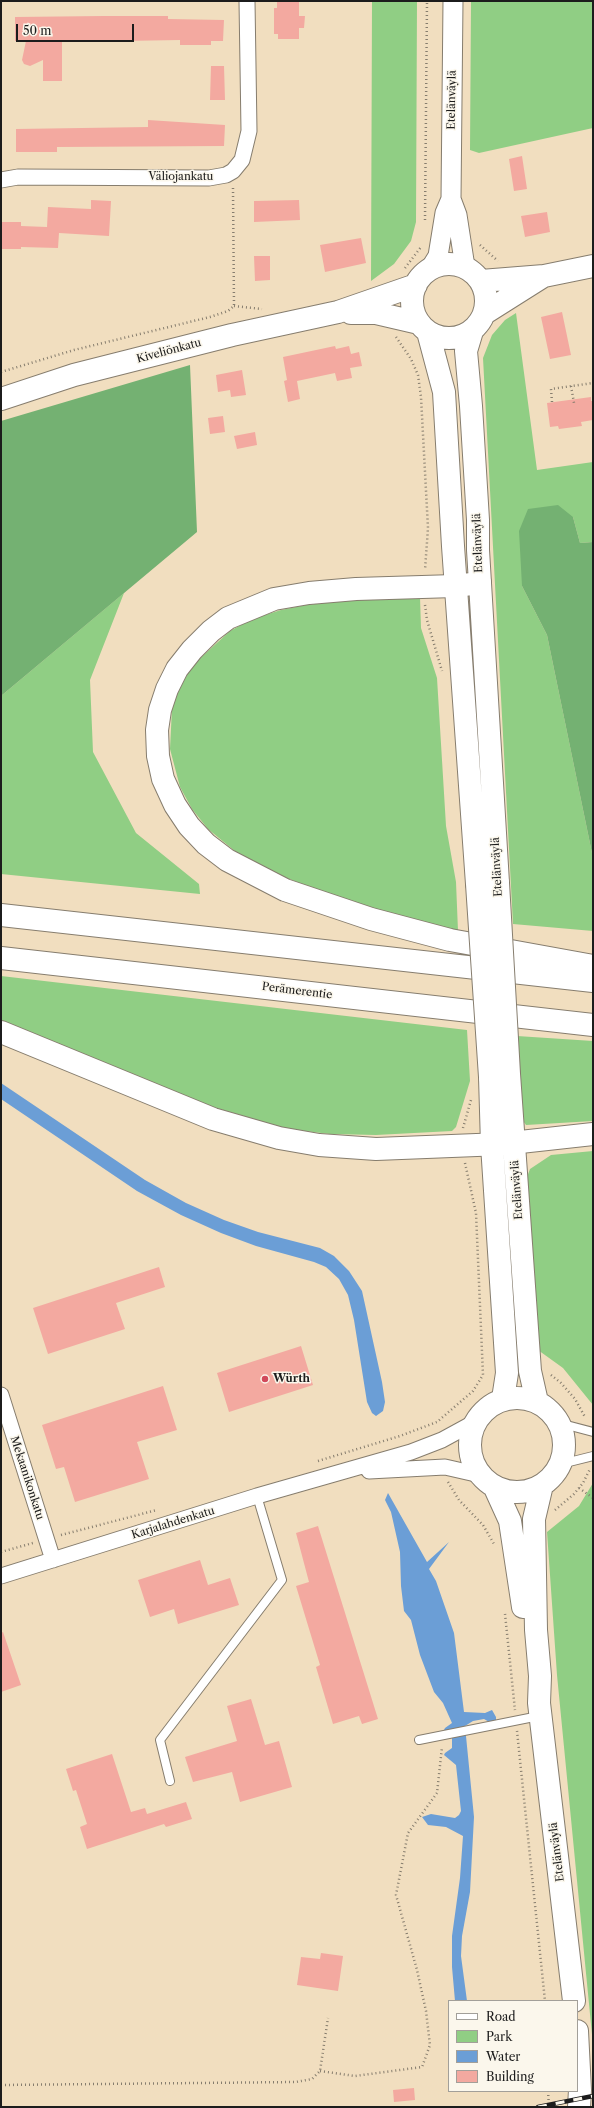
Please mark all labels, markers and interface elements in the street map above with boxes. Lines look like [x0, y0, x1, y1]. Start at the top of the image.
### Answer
scale bar [18, 16, 136, 42]
text: 50 m [23, 23, 52, 38]
street label: Etelänväylä [445, 70, 459, 130]
street label: Väliojankatu [149, 170, 213, 184]
street label: Kiveliönkatu [135, 336, 203, 366]
street label: Etelänväylä [470, 513, 486, 573]
street label: Etelänväylä [489, 837, 505, 897]
street label: Perämerentie [261, 980, 333, 1002]
street label: Etelänväylä [508, 1160, 526, 1220]
place label: Würth [273, 1372, 310, 1386]
marker: Würth [260, 1374, 270, 1384]
street label: Mekaanikonkatu [7, 1435, 47, 1521]
street label: Karjalahdenkatu [130, 1504, 216, 1542]
street label: Etelänväylä [547, 1822, 567, 1882]
legend [448, 2000, 578, 2092]
text: Road [486, 2009, 516, 2024]
text: Park [486, 2029, 512, 2044]
text: Water [486, 2049, 520, 2064]
text: Building [486, 2069, 534, 2084]

